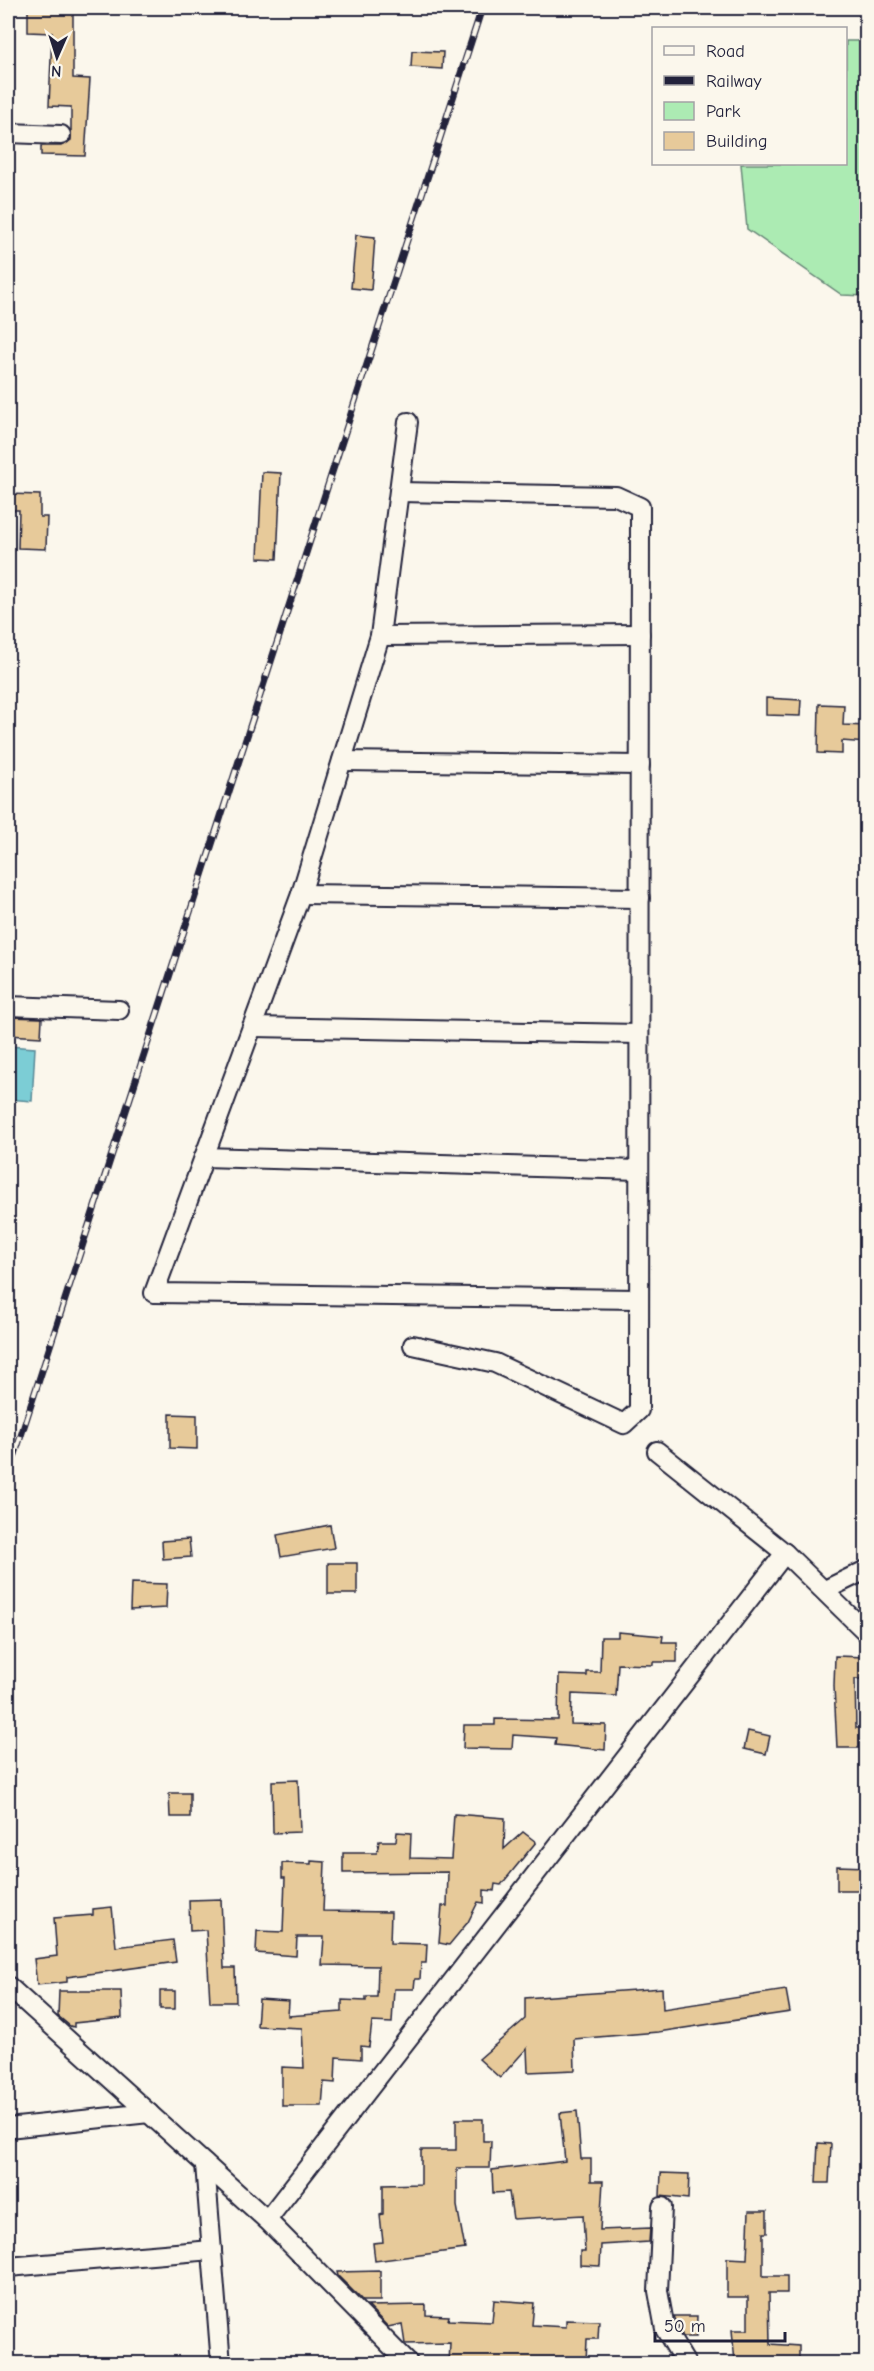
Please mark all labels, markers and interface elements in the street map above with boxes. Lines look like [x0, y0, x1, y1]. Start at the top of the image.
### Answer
north arrow [27, 27, 87, 87]
legend [652, 27, 847, 165]
text: Road [706, 41, 745, 62]
text: N [51, 62, 62, 80]
text: Railway [706, 71, 763, 92]
text: Park [706, 101, 741, 122]
text: Building [706, 131, 768, 152]
scale bar [655, 2305, 786, 2343]
text: 50 m [664, 2316, 706, 2337]

